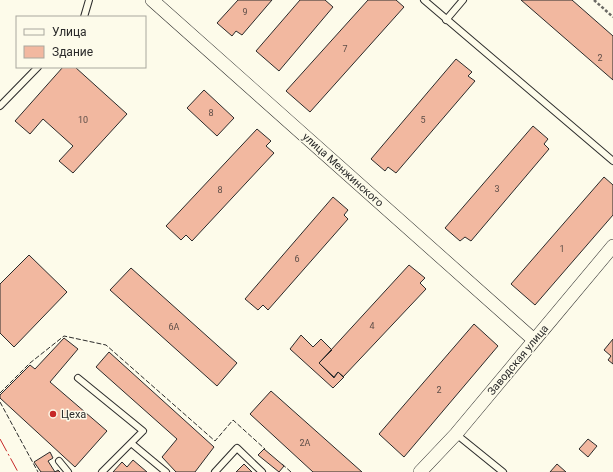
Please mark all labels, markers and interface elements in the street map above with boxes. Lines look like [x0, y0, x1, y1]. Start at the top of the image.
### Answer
house number: 9 [242, 7, 248, 17]
legend [16, 16, 146, 68]
text: Улица [52, 25, 87, 39]
house number: 7 [342, 44, 348, 54]
text: Здание [52, 45, 93, 59]
house number: 2 [597, 53, 603, 63]
house number: 8 [208, 108, 214, 118]
house number: 10 [78, 115, 88, 125]
house number: 5 [420, 115, 426, 125]
street label: улица Менжинского [300, 130, 386, 210]
house number: 3 [494, 184, 500, 194]
house number: 8 [217, 185, 223, 195]
house number: 1 [559, 244, 565, 254]
house number: 6 [294, 254, 300, 264]
house number: 4 [369, 321, 375, 331]
house number: 6А [169, 322, 180, 332]
street label: Заводская улица [485, 322, 551, 398]
house number: 2 [436, 385, 442, 395]
place label: Цеха [61, 408, 86, 421]
marker: Цеха [48, 409, 58, 419]
house number: 2А [300, 438, 311, 448]

